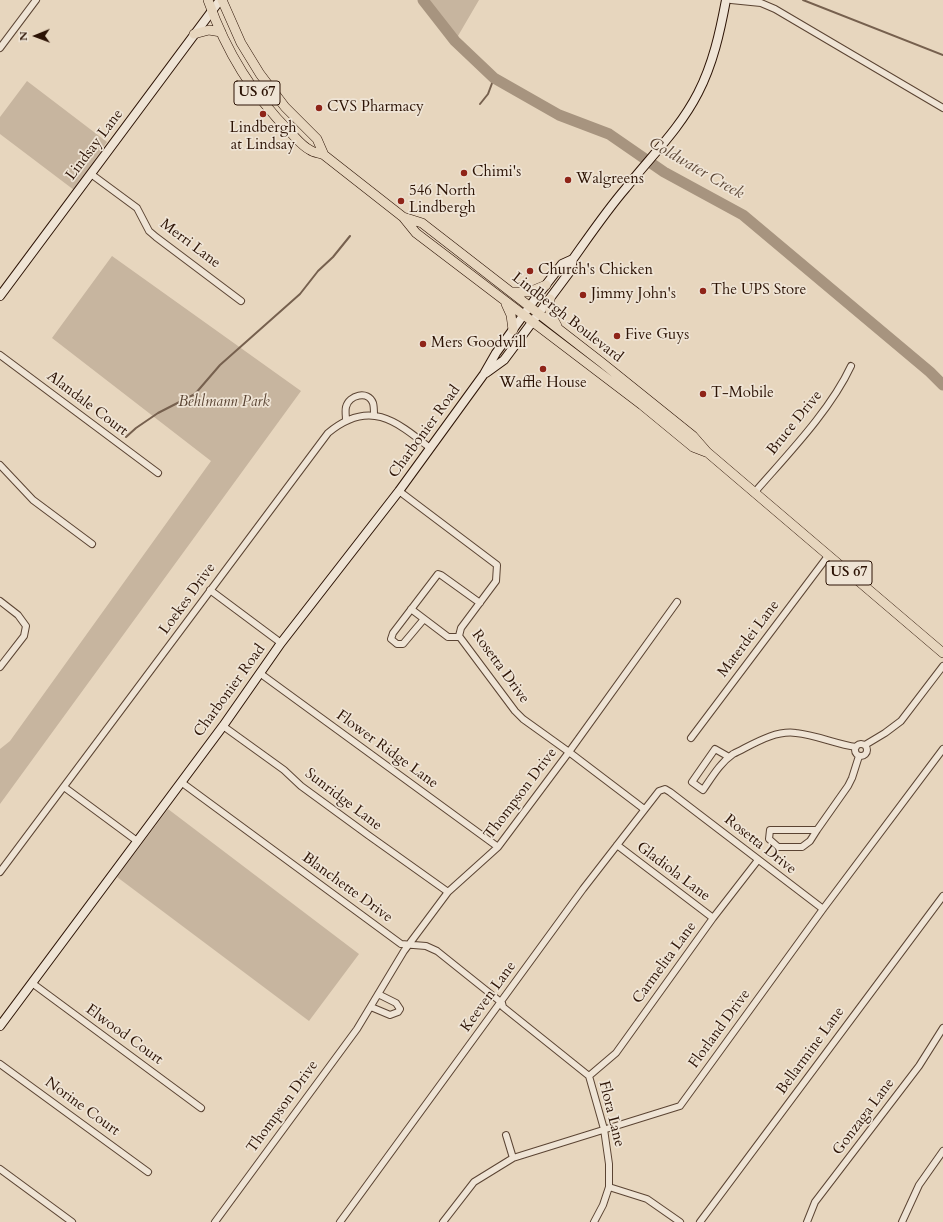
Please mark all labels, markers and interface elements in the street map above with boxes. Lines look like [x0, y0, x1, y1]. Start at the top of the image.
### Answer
north arrow [16, 16, 56, 56]
text: N [16, 31, 31, 41]
road number: US 67 [234, 81, 280, 105]
place label: CVS Pharmacy [327, 99, 424, 117]
marker: CVS Pharmacy [314, 103, 324, 113]
street label: Lindsay Lane [62, 106, 128, 184]
marker: Lindbergh at Lindsay [258, 109, 268, 119]
place label: Lindbergh at Lindsay [230, 120, 296, 155]
water label: Coldwater Creek [645, 134, 747, 204]
place label: Chimi's [472, 164, 521, 182]
marker: Chimi's [459, 168, 469, 178]
place label: Walgreens [576, 171, 644, 189]
marker: Walgreens [563, 175, 573, 185]
place label: 546 North Lindbergh [409, 183, 476, 218]
marker: 546 North Lindbergh [396, 196, 406, 206]
street label: Merri Lane [156, 215, 224, 273]
place label: Church's Chicken [538, 262, 653, 280]
marker: Church's Chicken [525, 266, 535, 276]
street label: Lindbergh Boulevard [508, 269, 626, 367]
place label: The UPS Store [711, 282, 806, 300]
place label: Jimmy John's [591, 286, 676, 304]
marker: The UPS Store [698, 286, 708, 296]
marker: Jimmy John's [578, 290, 588, 300]
place label: Five Guys [625, 327, 689, 345]
marker: Five Guys [612, 331, 622, 341]
place label: Mers Goodwill [431, 335, 526, 353]
marker: Mers Goodwill [418, 339, 428, 349]
marker: Waffle House [538, 364, 548, 374]
street label: Alandale Court [43, 368, 131, 440]
place label: Waffle House [499, 375, 587, 393]
street label: Charbonier Road [385, 382, 465, 482]
place label: T-Mobile [711, 385, 774, 403]
street label: Bruce Drive [764, 387, 826, 459]
marker: T-Mobile [698, 389, 708, 399]
park label: Behlmann Park [178, 394, 270, 412]
street label: Loekes Drive [156, 560, 220, 638]
road number: US 67 [826, 561, 872, 585]
street label: Materdei Lane [714, 597, 784, 681]
street label: Rosetta Drive [467, 627, 533, 707]
street label: Charbonier Road [190, 641, 270, 741]
street label: Flower Ridge Lane [333, 707, 441, 793]
street label: Thompson Drive [481, 745, 561, 843]
street label: Sunridge Lane [301, 765, 385, 835]
street label: Rosetta Drive [720, 811, 800, 879]
street label: Gladiola Lane [633, 838, 713, 906]
street label: Blanchette Drive [298, 849, 396, 927]
street label: Carmelita Lane [629, 918, 701, 1008]
street label: Keeven Lane [457, 958, 521, 1036]
street label: Florland Drive [685, 986, 755, 1072]
street label: Elwood Court [82, 1001, 166, 1069]
street label: Bellarmine Lane [773, 1004, 849, 1098]
street label: Thompson Drive [243, 1057, 323, 1157]
street label: Norine Court [41, 1074, 123, 1140]
street label: Gonzaga Lane [829, 1075, 899, 1159]
street label: Flora Lane [594, 1079, 628, 1149]

